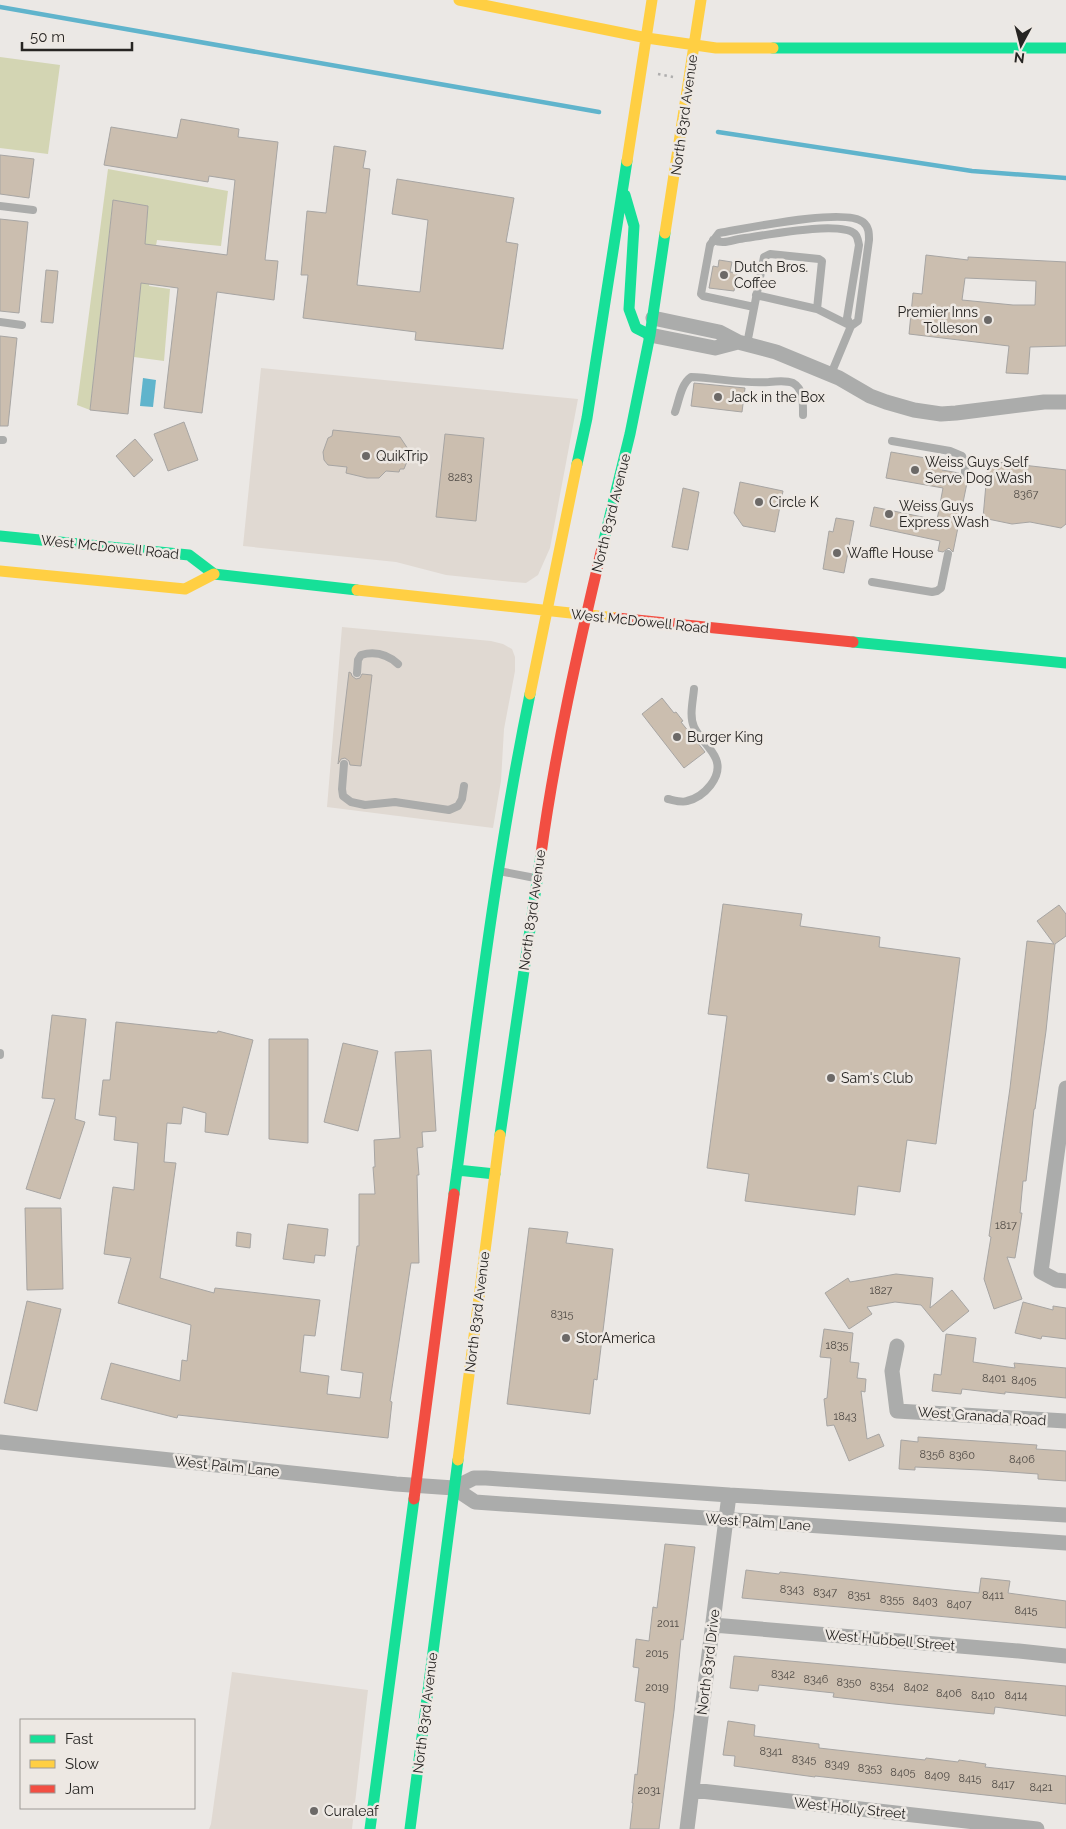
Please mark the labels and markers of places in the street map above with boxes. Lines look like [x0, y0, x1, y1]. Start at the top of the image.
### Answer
place label: Dutch Bros. Coffee [734, 259, 808, 291]
marker: Dutch Bros. Coffee [718, 269, 730, 281]
place label: Premier Inns Tolleson [898, 304, 978, 336]
marker: Premier Inns Tolleson [982, 314, 994, 326]
place label: Jack in the Box [728, 389, 825, 405]
marker: Jack in the Box [712, 391, 724, 403]
place label: QuikTrip [376, 448, 428, 464]
marker: QuikTrip [360, 450, 372, 462]
place label: Weiss Guys Self Serve Dog Wash [925, 454, 1032, 486]
marker: Weiss Guys Self Serve Dog Wash [909, 464, 921, 476]
place label: Circle K [769, 494, 819, 510]
marker: Circle K [753, 496, 765, 508]
place label: Weiss Guys Express Wash [899, 498, 989, 530]
marker: Weiss Guys Express Wash [883, 508, 895, 520]
place label: Waffle House [847, 545, 934, 561]
marker: Waffle House [831, 547, 843, 559]
place label: Burger King [687, 729, 763, 745]
marker: Burger King [671, 731, 683, 743]
place label: Sam's Club [841, 1070, 914, 1086]
marker: Sam's Club [825, 1072, 837, 1084]
place label: StorAmerica [576, 1330, 655, 1346]
marker: StorAmerica [560, 1332, 572, 1344]
place label: Curaleaf [324, 1803, 380, 1819]
marker: Curaleaf [308, 1805, 320, 1817]

